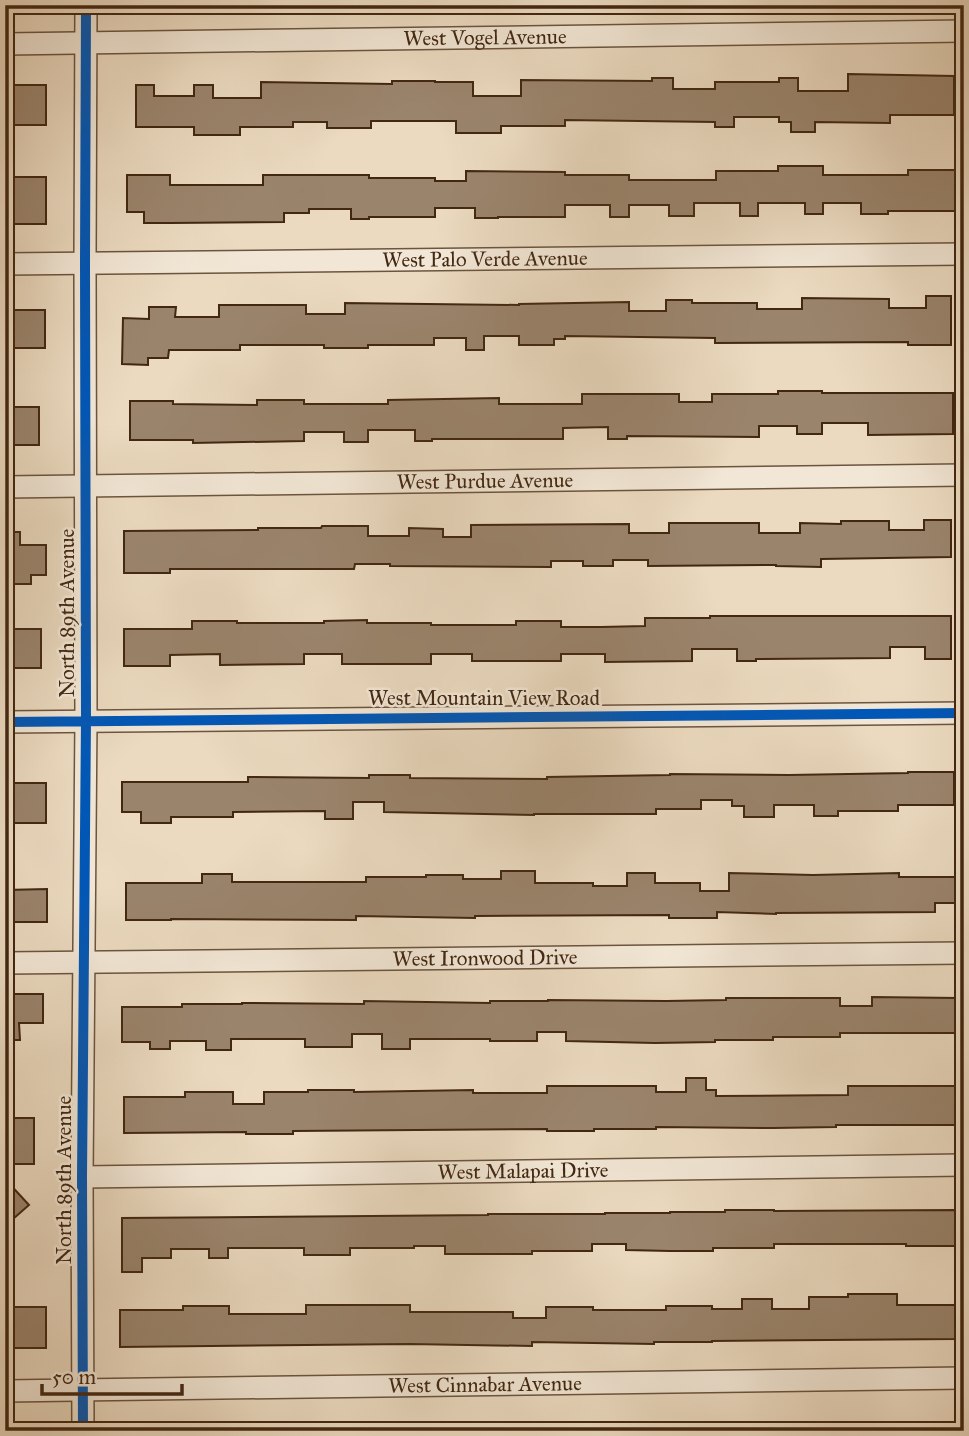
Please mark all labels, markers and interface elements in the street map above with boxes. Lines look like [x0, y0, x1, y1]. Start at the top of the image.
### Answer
street label: West Vogel Avenue [403, 23, 567, 52]
street label: West Palo Verde Avenue [382, 245, 588, 273]
street label: West Purdue Avenue [397, 467, 574, 495]
street label: North 89th Avenue [54, 528, 80, 697]
street label: West Mountain View Road [368, 685, 600, 711]
street label: West Ironwood Drive [392, 944, 578, 972]
street label: North 89th Avenue [51, 1095, 77, 1264]
street label: West Malapai Drive [437, 1157, 609, 1185]
scale bar [42, 1352, 182, 1396]
text: 50 m [52, 1364, 97, 1390]
street label: West Cinnabar Avenue [388, 1370, 582, 1399]

